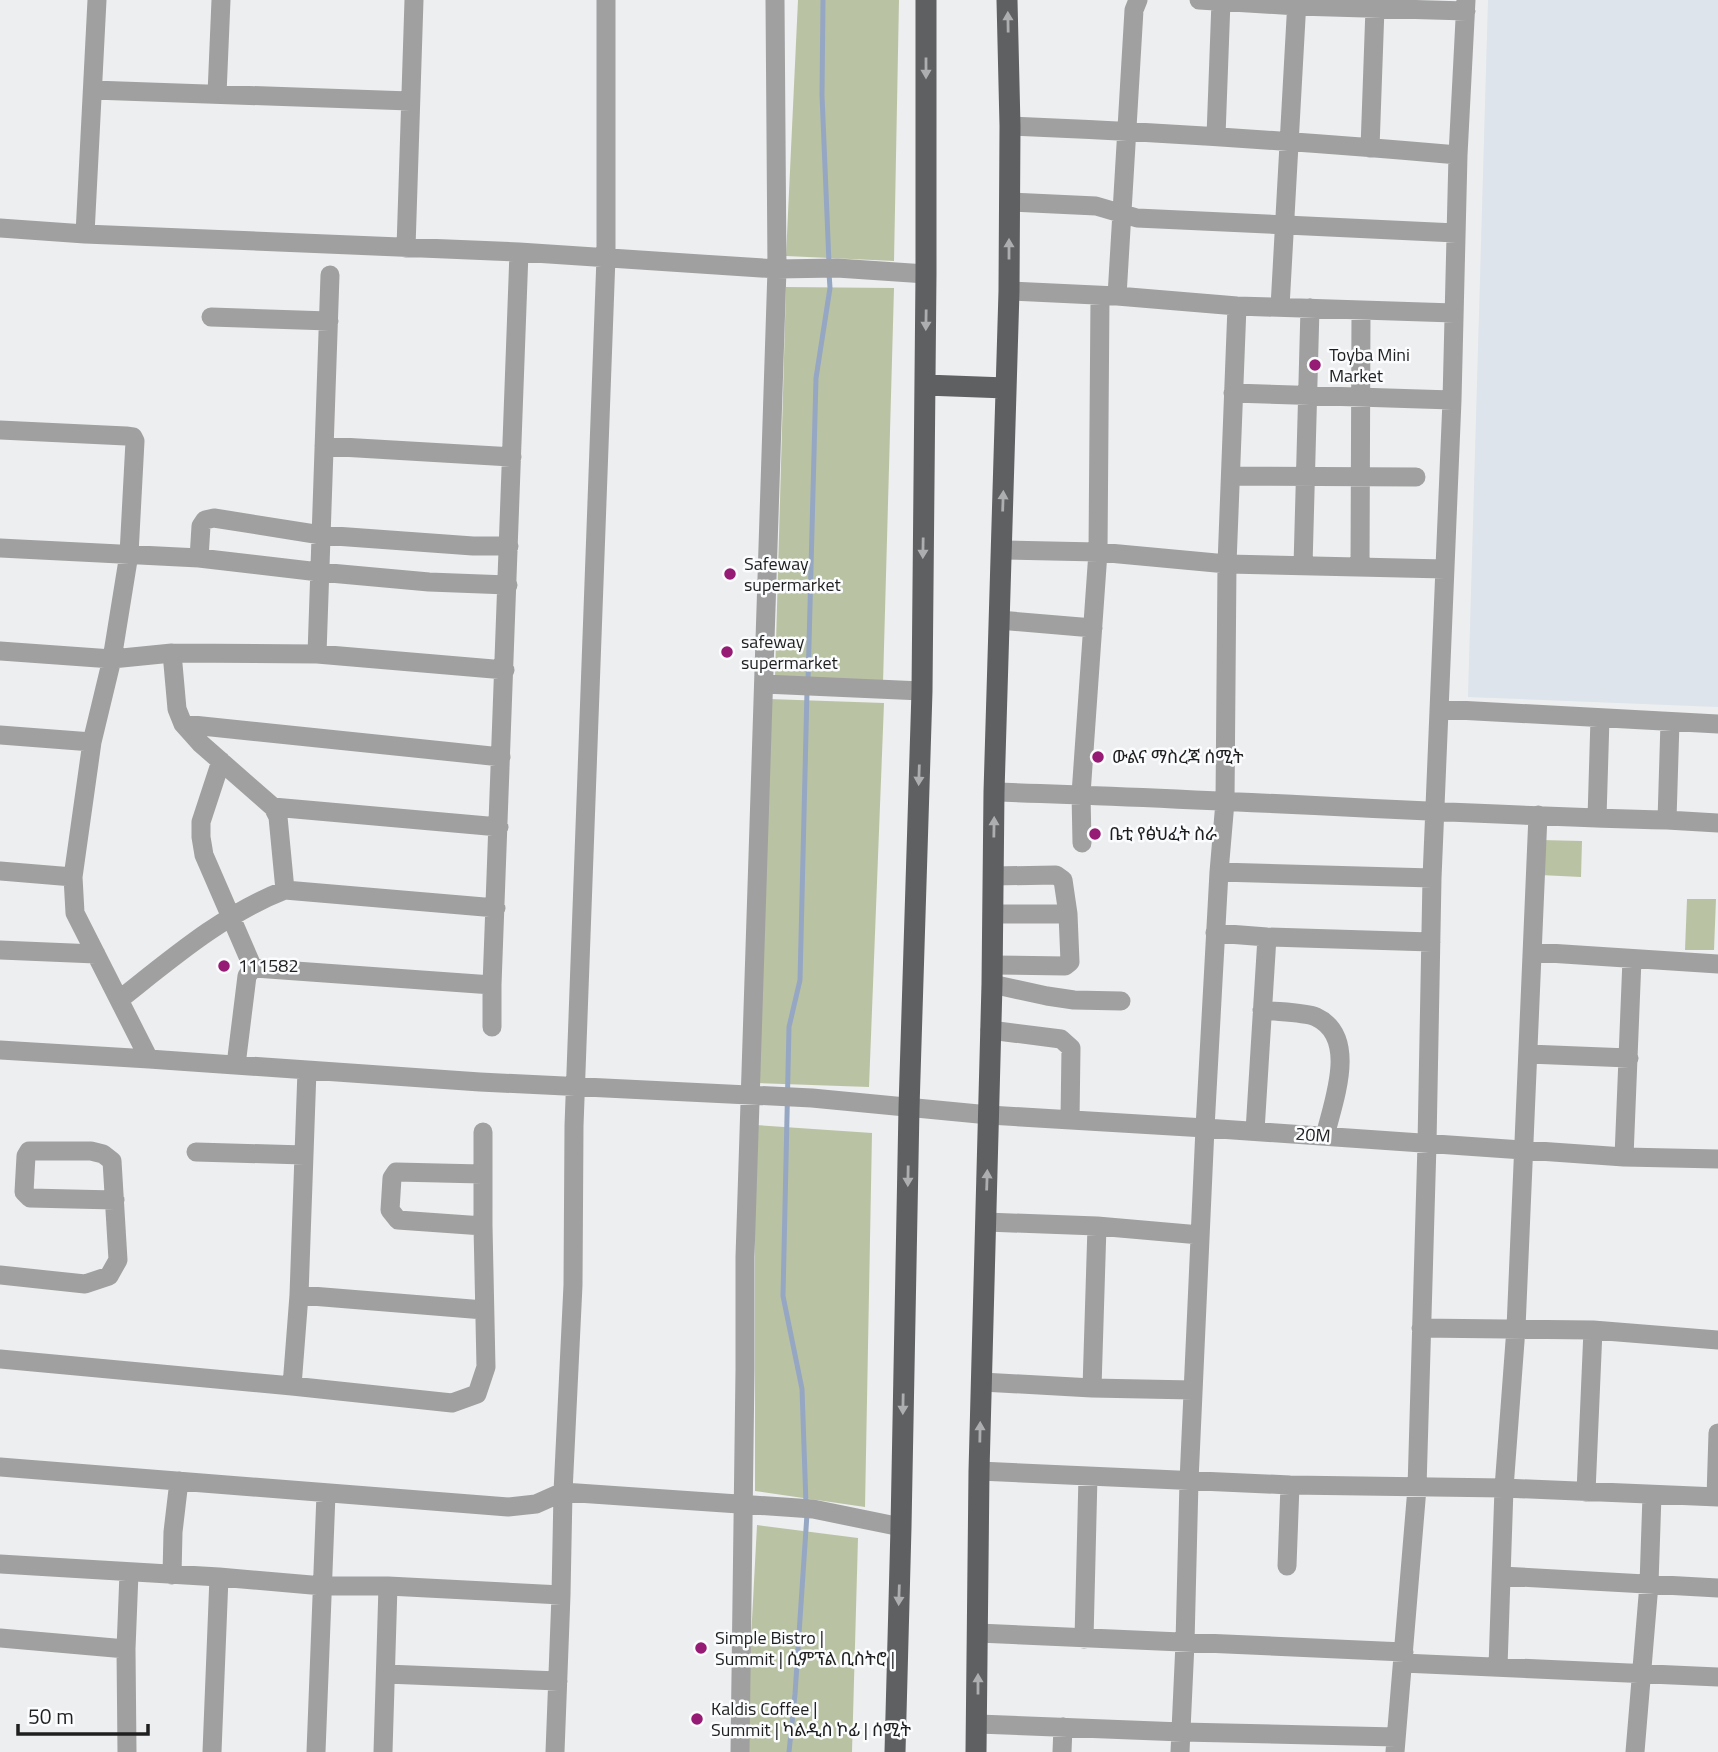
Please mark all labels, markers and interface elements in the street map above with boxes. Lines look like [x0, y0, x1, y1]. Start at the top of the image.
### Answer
one-way arrow [1002, 11, 1014, 33]
one-way arrow [920, 57, 932, 79]
one-way arrow [1004, 238, 1015, 260]
one-way arrow [920, 309, 931, 331]
place label: Toyba Mini Market [1329, 341, 1410, 389]
marker: Toyba Mini Market [1307, 357, 1323, 373]
one-way arrow [997, 490, 1009, 512]
one-way arrow [917, 537, 929, 559]
place label: Safeway supermarket [744, 550, 841, 598]
marker: Safeway supermarket [722, 566, 738, 582]
place label: safeway supermarket [741, 628, 838, 676]
marker: safeway supermarket [719, 644, 735, 660]
place label: ውልና ማስረጃ ሰሚት [1112, 743, 1244, 770]
marker: ውልና ማስረጃ ሰሚት [1090, 749, 1106, 765]
one-way arrow [913, 764, 925, 786]
one-way arrow [988, 816, 999, 838]
place label: ቤቲ የፅህፈት ስራ [1109, 820, 1217, 847]
marker: ቤቲ የፅህፈት ስራ [1087, 826, 1103, 842]
place label: 111582 [238, 952, 298, 979]
marker: 111582 [216, 958, 232, 974]
street label: 20M [1294, 1120, 1332, 1149]
one-way arrow [902, 1165, 913, 1187]
one-way arrow [981, 1169, 993, 1191]
one-way arrow [897, 1393, 909, 1415]
one-way arrow [975, 1421, 986, 1443]
one-way arrow [893, 1584, 905, 1606]
place label: Simple Bistro | Summit | ሲምፕል ቢስትሮ | [715, 1624, 895, 1672]
marker: Simple Bistro | Summit | ሲምፕል ቢስትሮ | [693, 1640, 709, 1656]
one-way arrow [972, 1673, 984, 1695]
scale bar [18, 1692, 147, 1736]
place label: Kaldis Coffee | Summit | ካልዲስ ኮፊ | ሰሚት [711, 1695, 911, 1743]
text: 50 m [28, 1700, 74, 1732]
marker: Kaldis Coffee | Summit | ካልዲስ ኮፊ | ሰሚት [689, 1711, 705, 1727]

